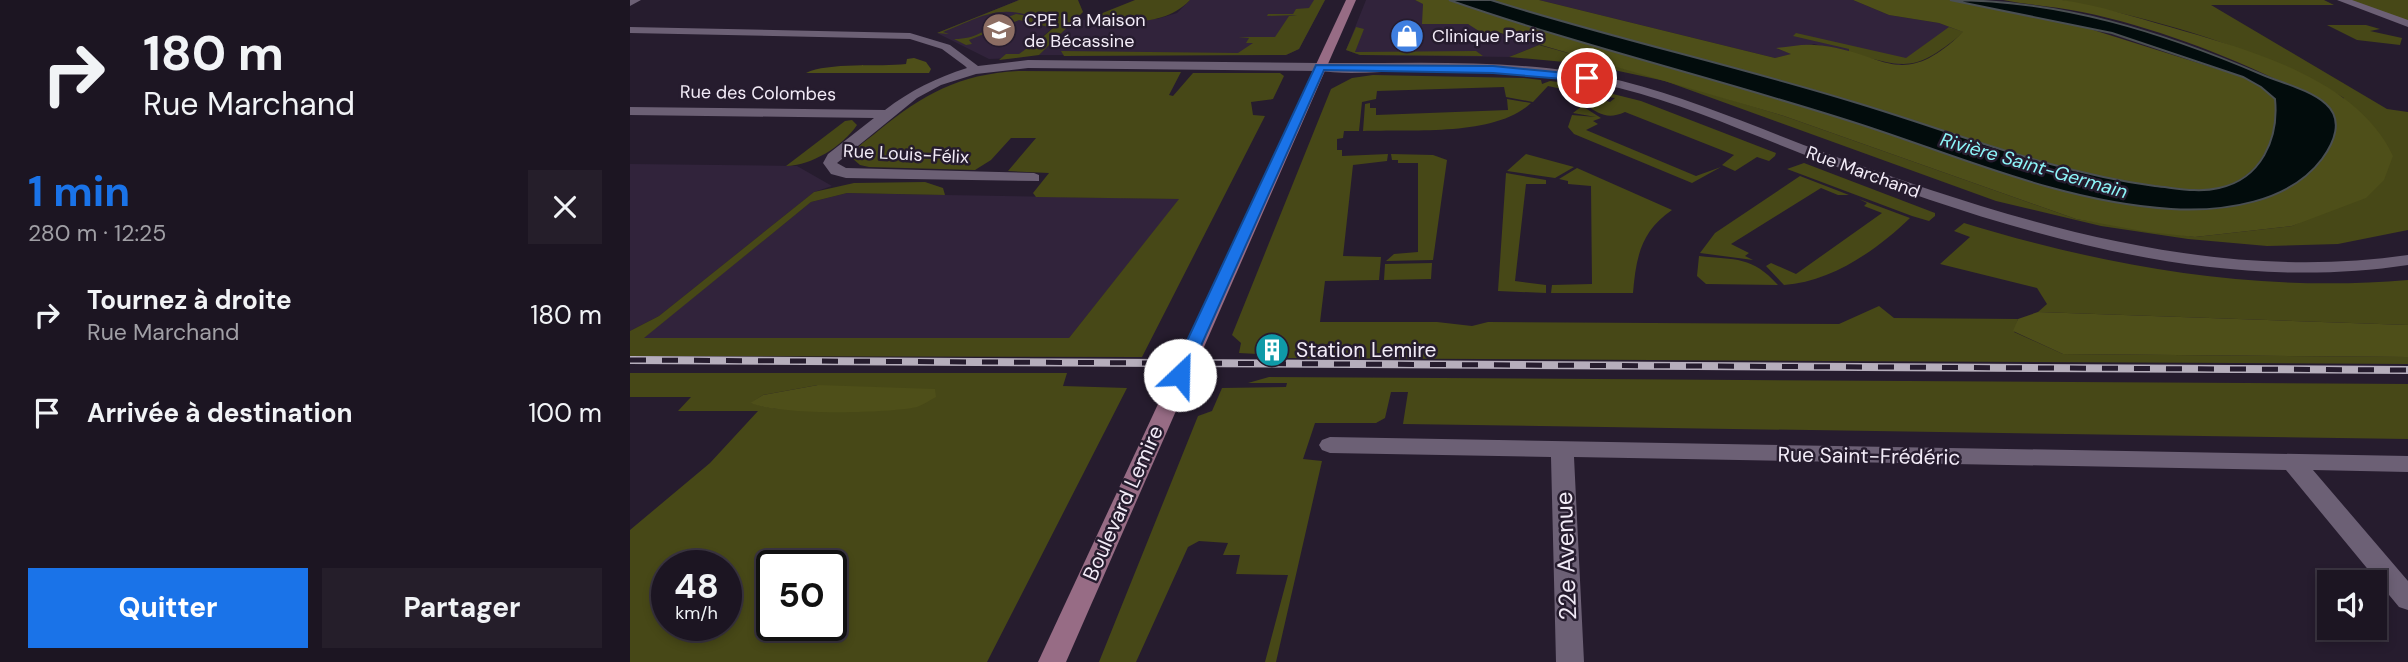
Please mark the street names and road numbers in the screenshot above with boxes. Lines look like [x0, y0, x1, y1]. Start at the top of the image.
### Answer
street label: Rue des Colombes [680, 80, 836, 106]
street label: Rue Louis-Félix [842, 139, 970, 169]
street label: Rue Marchand [1803, 140, 1923, 204]
street label: Boulevard Lemire [1076, 421, 1170, 585]
street label: Rue Saint-Frédéric [1777, 440, 1961, 472]
street label: 22e Avenue [1548, 491, 1583, 621]

